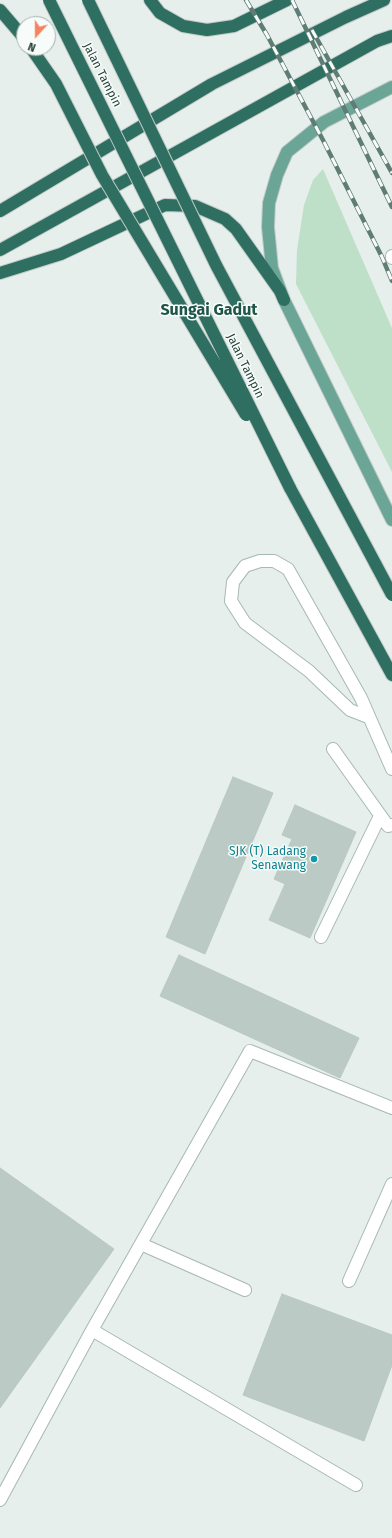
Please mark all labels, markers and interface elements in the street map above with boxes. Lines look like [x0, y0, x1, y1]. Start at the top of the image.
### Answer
north arrow [16, 16, 56, 56]
text: N [26, 39, 38, 54]
street label: Jalan Tampin [80, 40, 124, 110]
district label: Sungai Gadut [160, 301, 258, 321]
street label: Jalan Tampin [223, 331, 267, 401]
place label: SJK (T) Ladang Senawang [229, 845, 306, 873]
marker: SJK (T) Ladang Senawang [309, 854, 319, 864]

